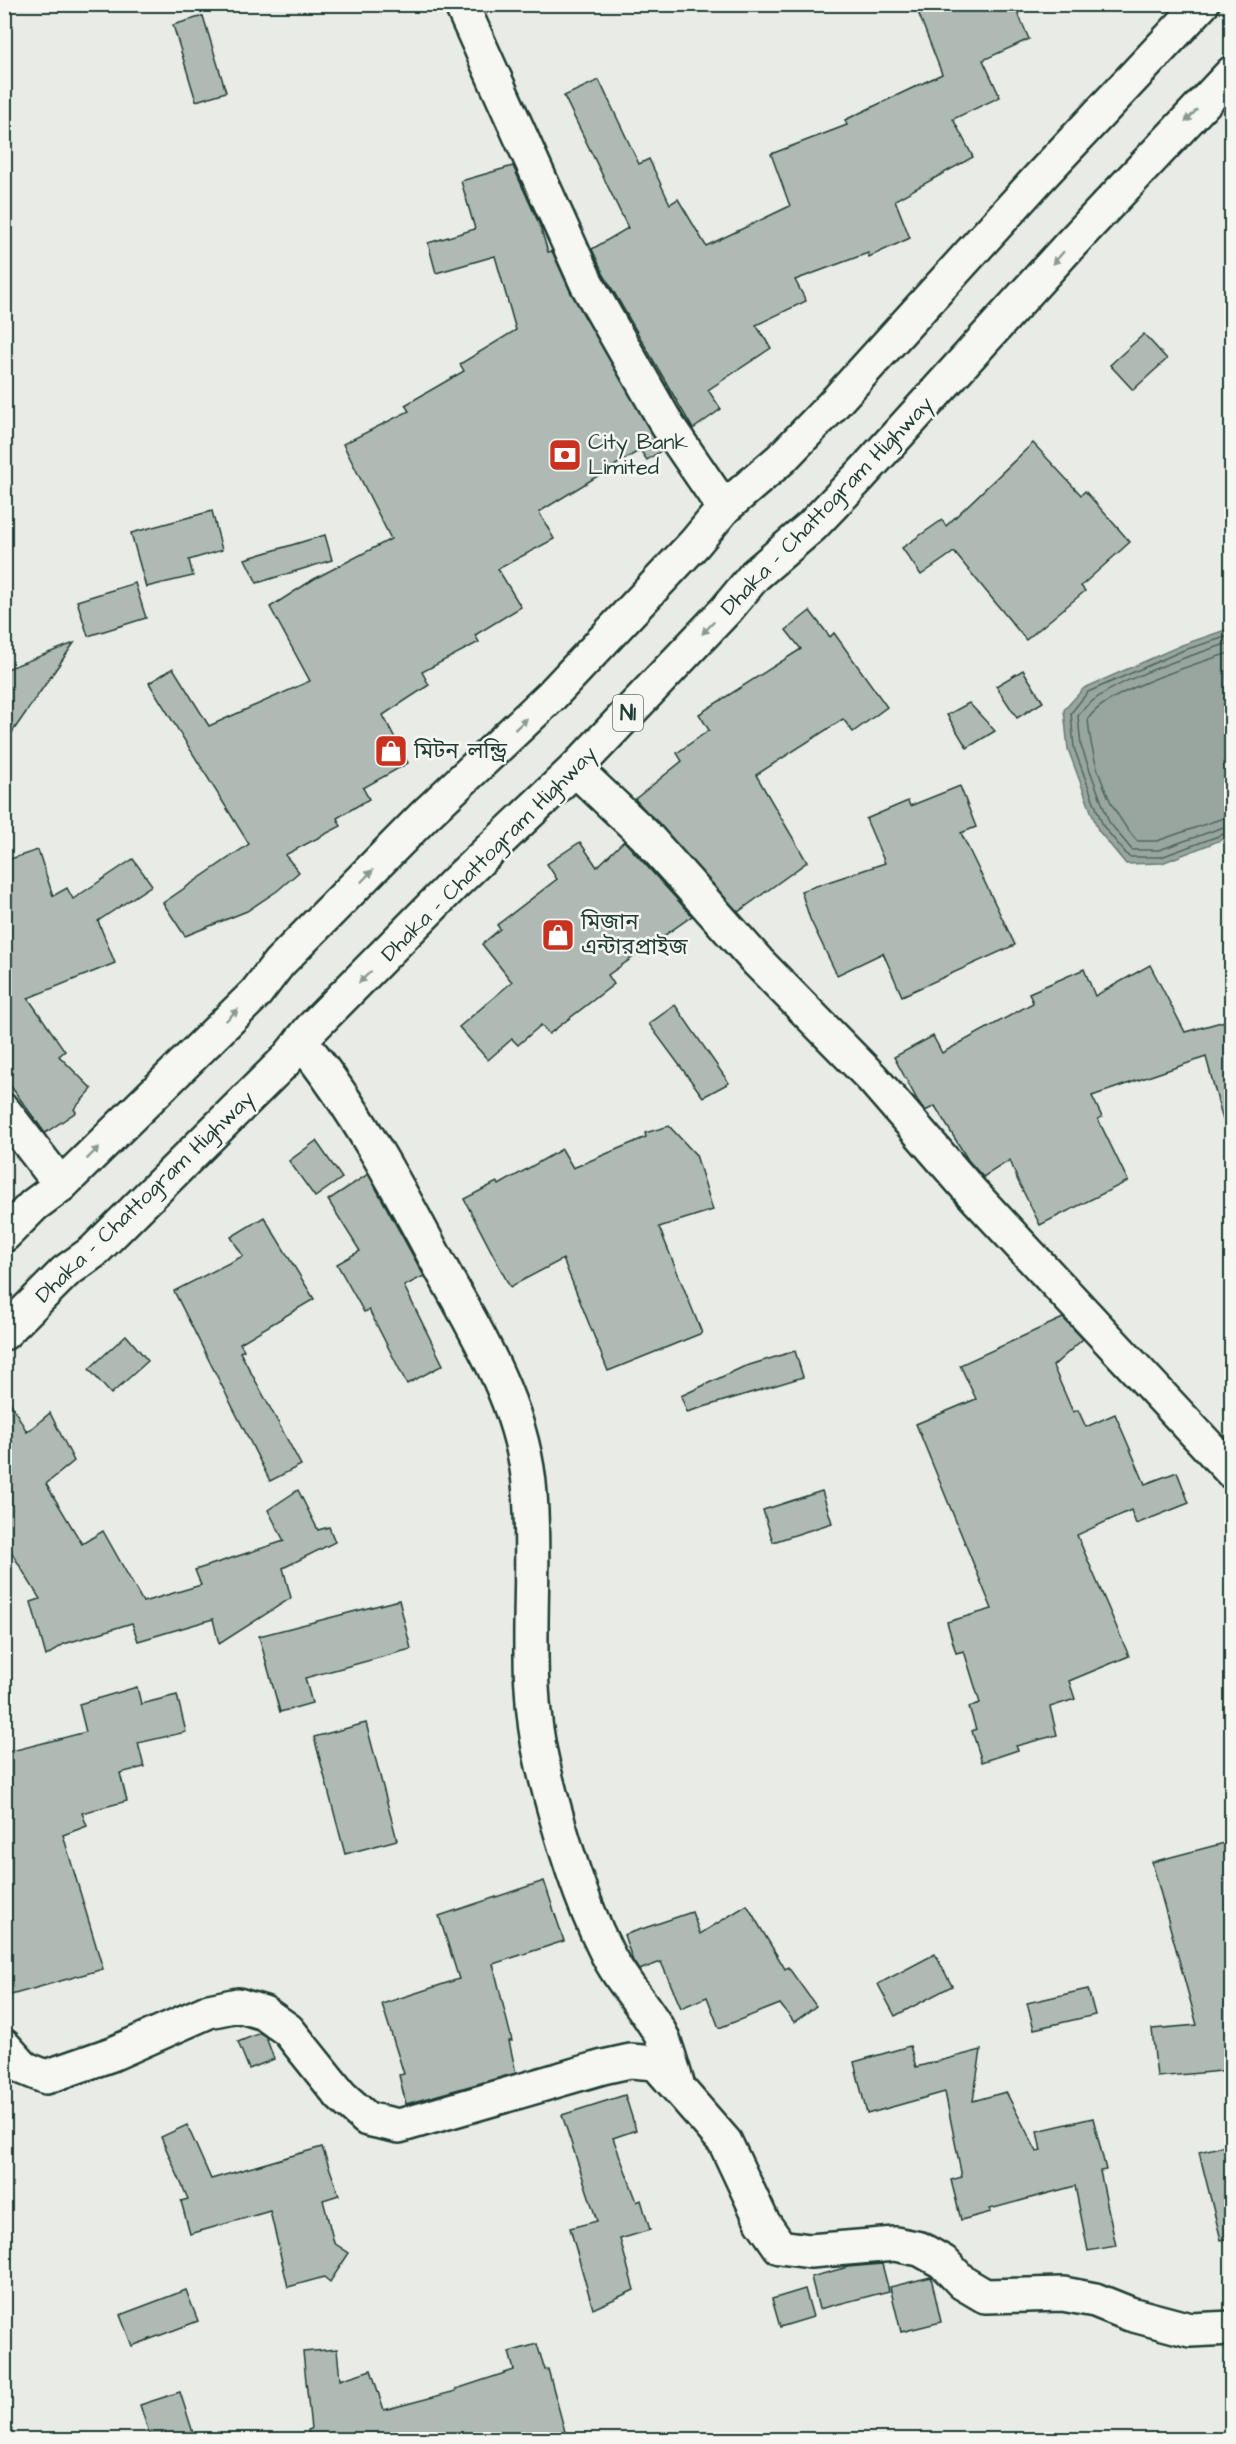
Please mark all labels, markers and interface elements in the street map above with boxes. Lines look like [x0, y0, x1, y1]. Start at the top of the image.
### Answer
one-way arrow [1185, 108, 1198, 123]
one-way arrow [1052, 250, 1065, 265]
street label: Dhaka - Chattogram Highway [714, 390, 941, 623]
place label: City Bank Limited [588, 427, 689, 483]
bank icon: City Bank Limited [547, 437, 583, 473]
one-way arrow [701, 621, 715, 636]
road number: N1 [613, 695, 643, 731]
one-way arrow [513, 718, 528, 731]
shop icon: মিটন লন্ড্রি [373, 733, 409, 769]
place label: মিটন লন্ড্রি [413, 736, 507, 767]
street label: Dhaka - Chattogram Highway [374, 739, 605, 970]
one-way arrow [360, 869, 374, 883]
place label: মিজান এন্টারপ্রাইজ [580, 907, 689, 963]
shop icon: মিজান এন্টারপ্রাইজ [540, 917, 576, 953]
one-way arrow [359, 969, 373, 983]
one-way arrow [224, 1009, 238, 1023]
street label: Dhaka - Chattogram Highway [29, 1084, 262, 1311]
one-way arrow [86, 1146, 100, 1160]

